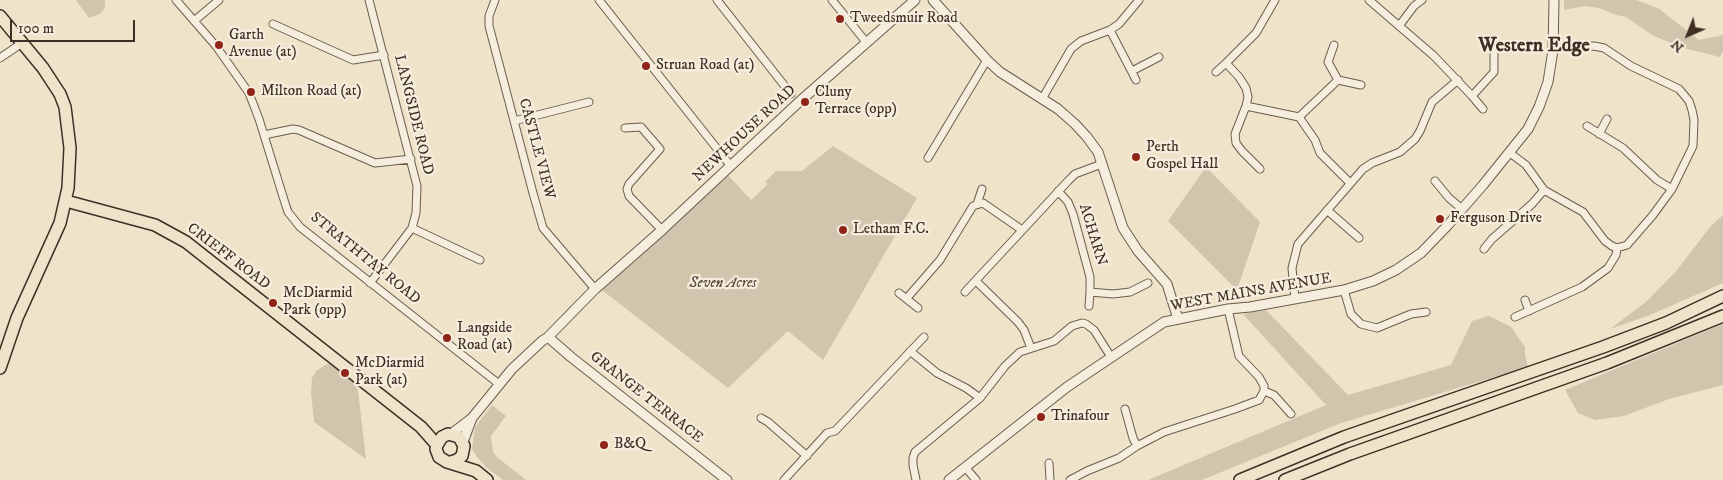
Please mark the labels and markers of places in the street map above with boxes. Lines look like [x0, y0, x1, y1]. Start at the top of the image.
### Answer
place label: Tweedsmuir Road [850, 10, 958, 28]
marker: Tweedsmuir Road [834, 13, 846, 25]
place label: Garth Avenue (at) [229, 27, 297, 62]
marker: Garth Avenue (at) [213, 39, 225, 51]
place label: Struan Road (at) [656, 57, 754, 75]
marker: Struan Road (at) [640, 60, 652, 72]
place label: Milton Road (at) [261, 83, 362, 101]
place label: Cluny Terrace (opp) [815, 84, 897, 119]
marker: Milton Road (at) [245, 86, 257, 98]
marker: Cluny Terrace (opp) [799, 96, 811, 108]
place label: Perth Gospel Hall [1146, 139, 1218, 174]
marker: Perth Gospel Hall [1130, 151, 1142, 163]
place label: Ferguson Drive [1450, 210, 1542, 228]
marker: Ferguson Drive [1434, 213, 1446, 225]
place label: Letham F.C. [853, 221, 929, 239]
marker: Letham F.C. [837, 224, 849, 236]
place label: McDiarmid Park (opp) [283, 285, 353, 320]
marker: McDiarmid Park (opp) [267, 297, 279, 309]
place label: Langside Road (at) [457, 320, 512, 355]
marker: Langside Road (at) [441, 332, 453, 344]
place label: McDiarmid Park (at) [355, 355, 425, 390]
marker: McDiarmid Park (at) [339, 367, 351, 379]
place label: Trinafour [1051, 408, 1109, 426]
marker: Trinafour [1035, 411, 1047, 423]
place label: B&Q [614, 436, 646, 454]
marker: B&Q [598, 439, 610, 451]

